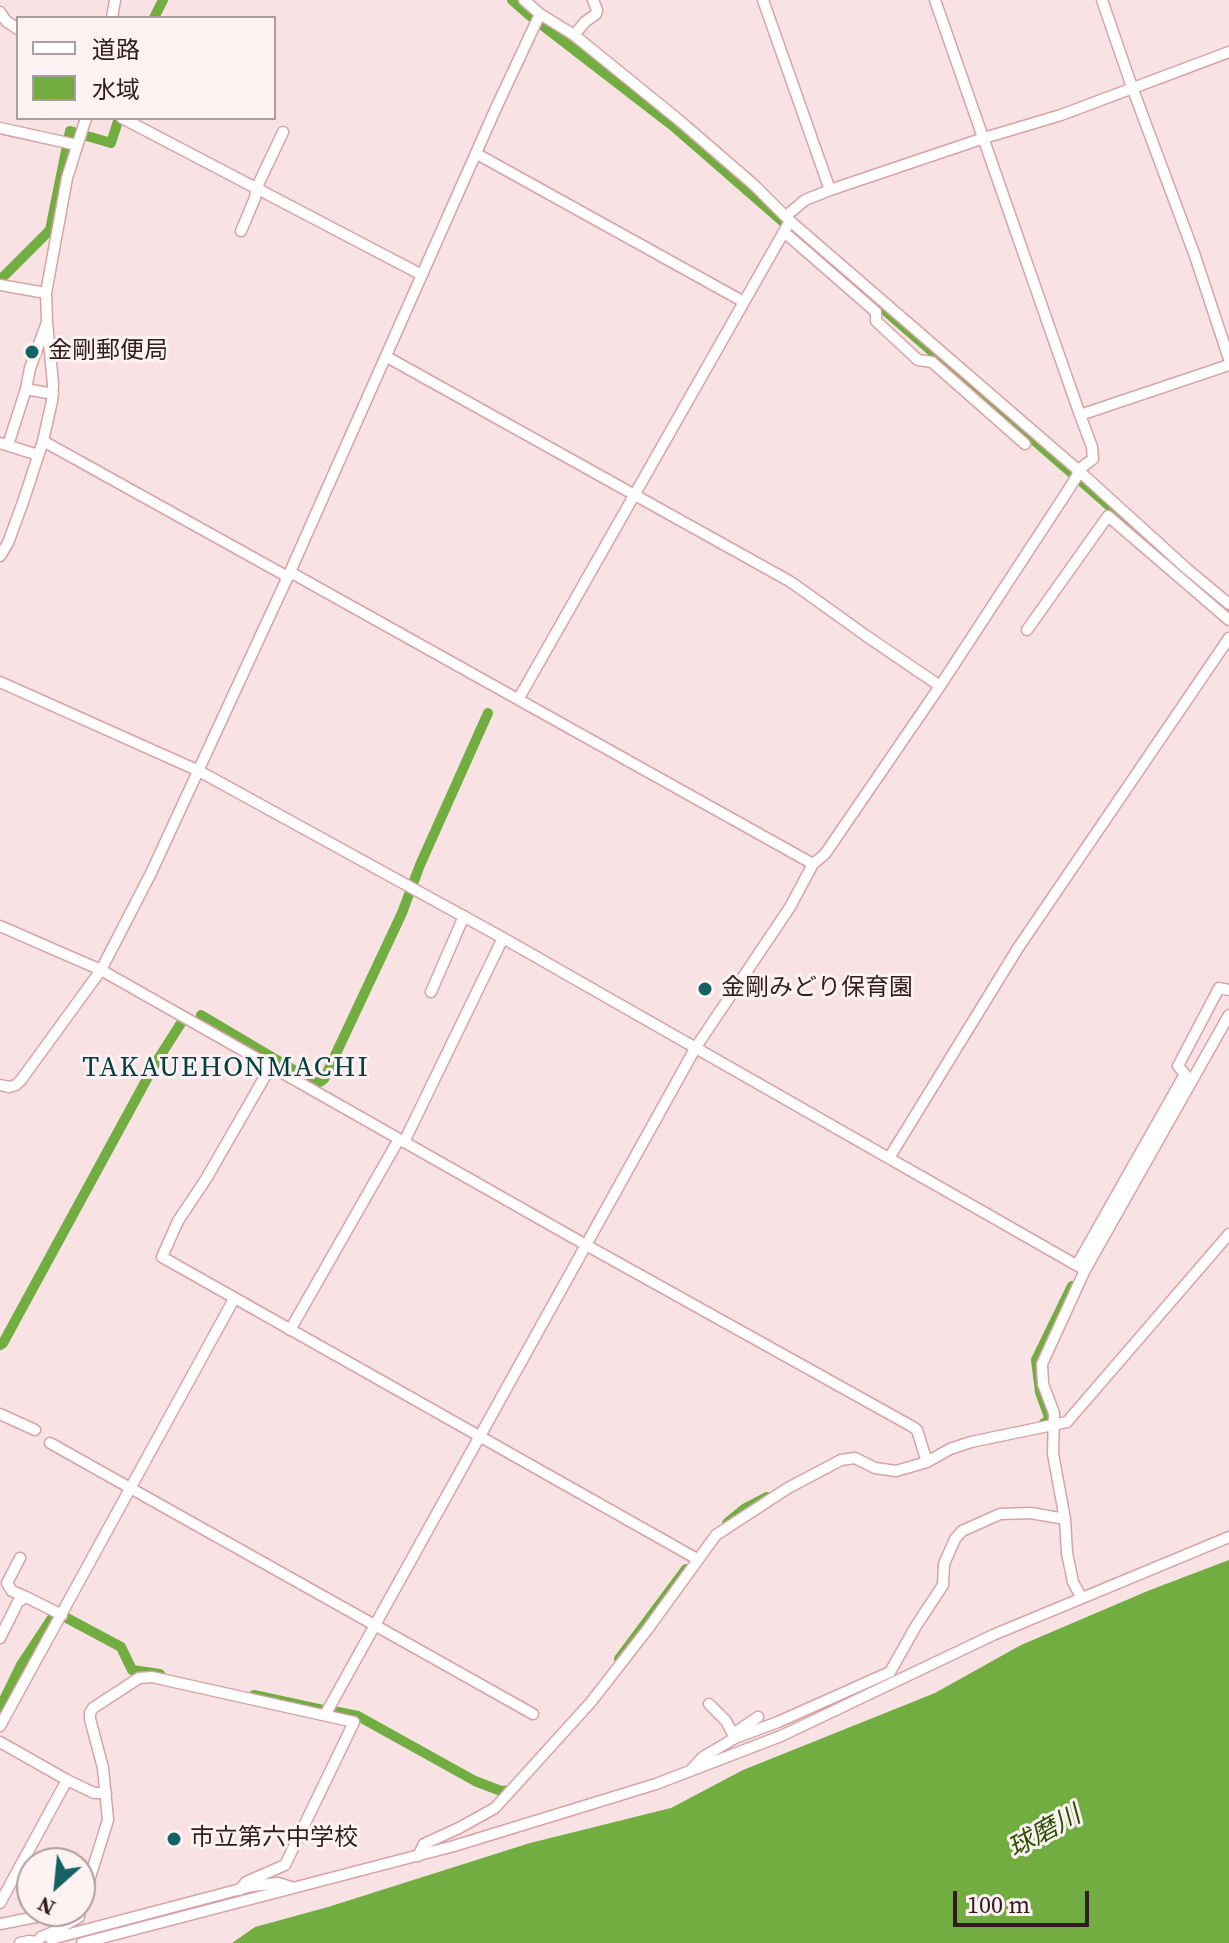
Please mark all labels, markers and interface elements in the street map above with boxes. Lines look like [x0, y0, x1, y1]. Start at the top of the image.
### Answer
legend [16, 16, 276, 120]
text: 道路 [92, 33, 140, 66]
text: 水域 [92, 73, 140, 106]
place label: 金剛郵便局 [48, 338, 168, 366]
marker: 金剛郵便局 [23, 343, 41, 361]
place label: 金剛みどり保育園 [721, 975, 913, 1003]
marker: 金剛みどり保育園 [696, 980, 714, 998]
district label: TAKAUEHONMACHI [82, 1052, 370, 1086]
water label: 球磨川 [1003, 1800, 1087, 1866]
place label: 市立第六中学校 [190, 1825, 358, 1853]
marker: 市立第六中学校 [165, 1830, 183, 1848]
north arrow [16, 1847, 96, 1927]
scale bar [957, 1875, 1093, 1925]
text: 100 m [967, 1888, 1030, 1921]
text: N [32, 1890, 60, 1924]

